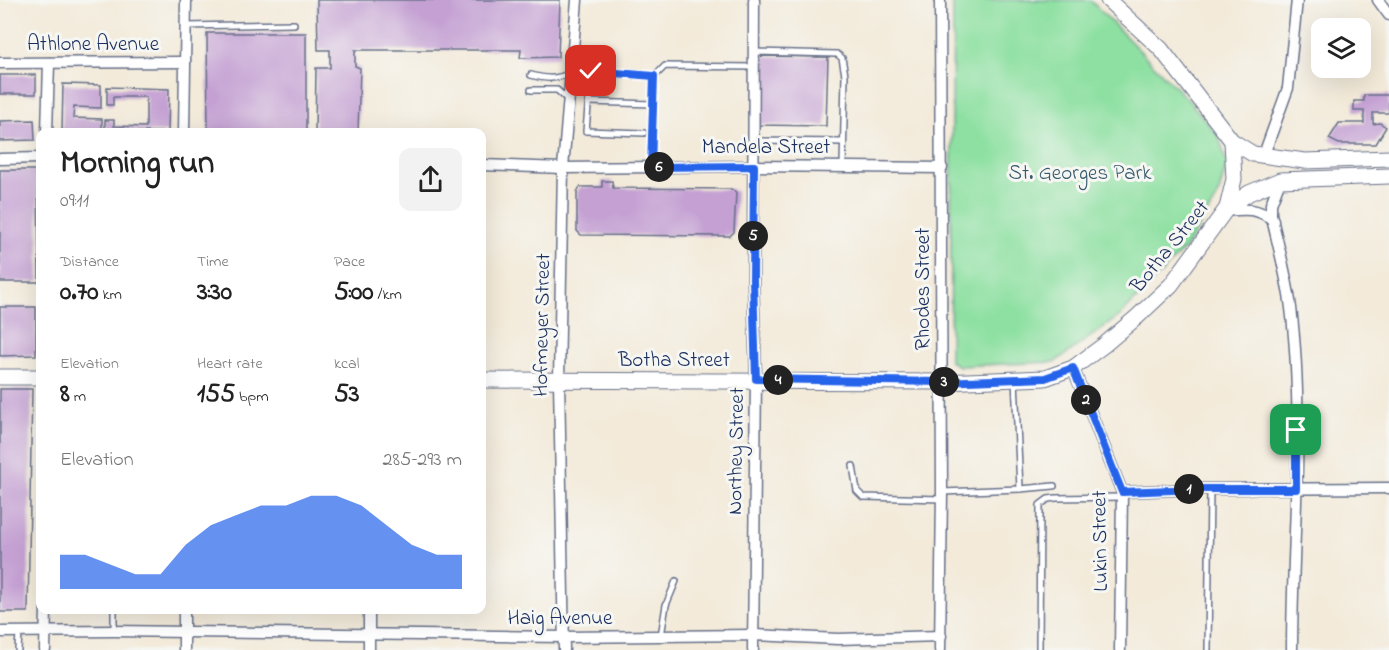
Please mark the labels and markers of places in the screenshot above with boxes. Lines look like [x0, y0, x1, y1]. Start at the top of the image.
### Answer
pin [565, 45, 616, 96]
pin: 6 [644, 152, 674, 182]
pin: 5 [738, 221, 768, 251]
pin: 4 [763, 365, 793, 395]
pin: 3 [929, 367, 959, 397]
pin: 2 [1071, 385, 1101, 415]
pin [1270, 404, 1321, 455]
pin: 1 [1174, 474, 1204, 504]

